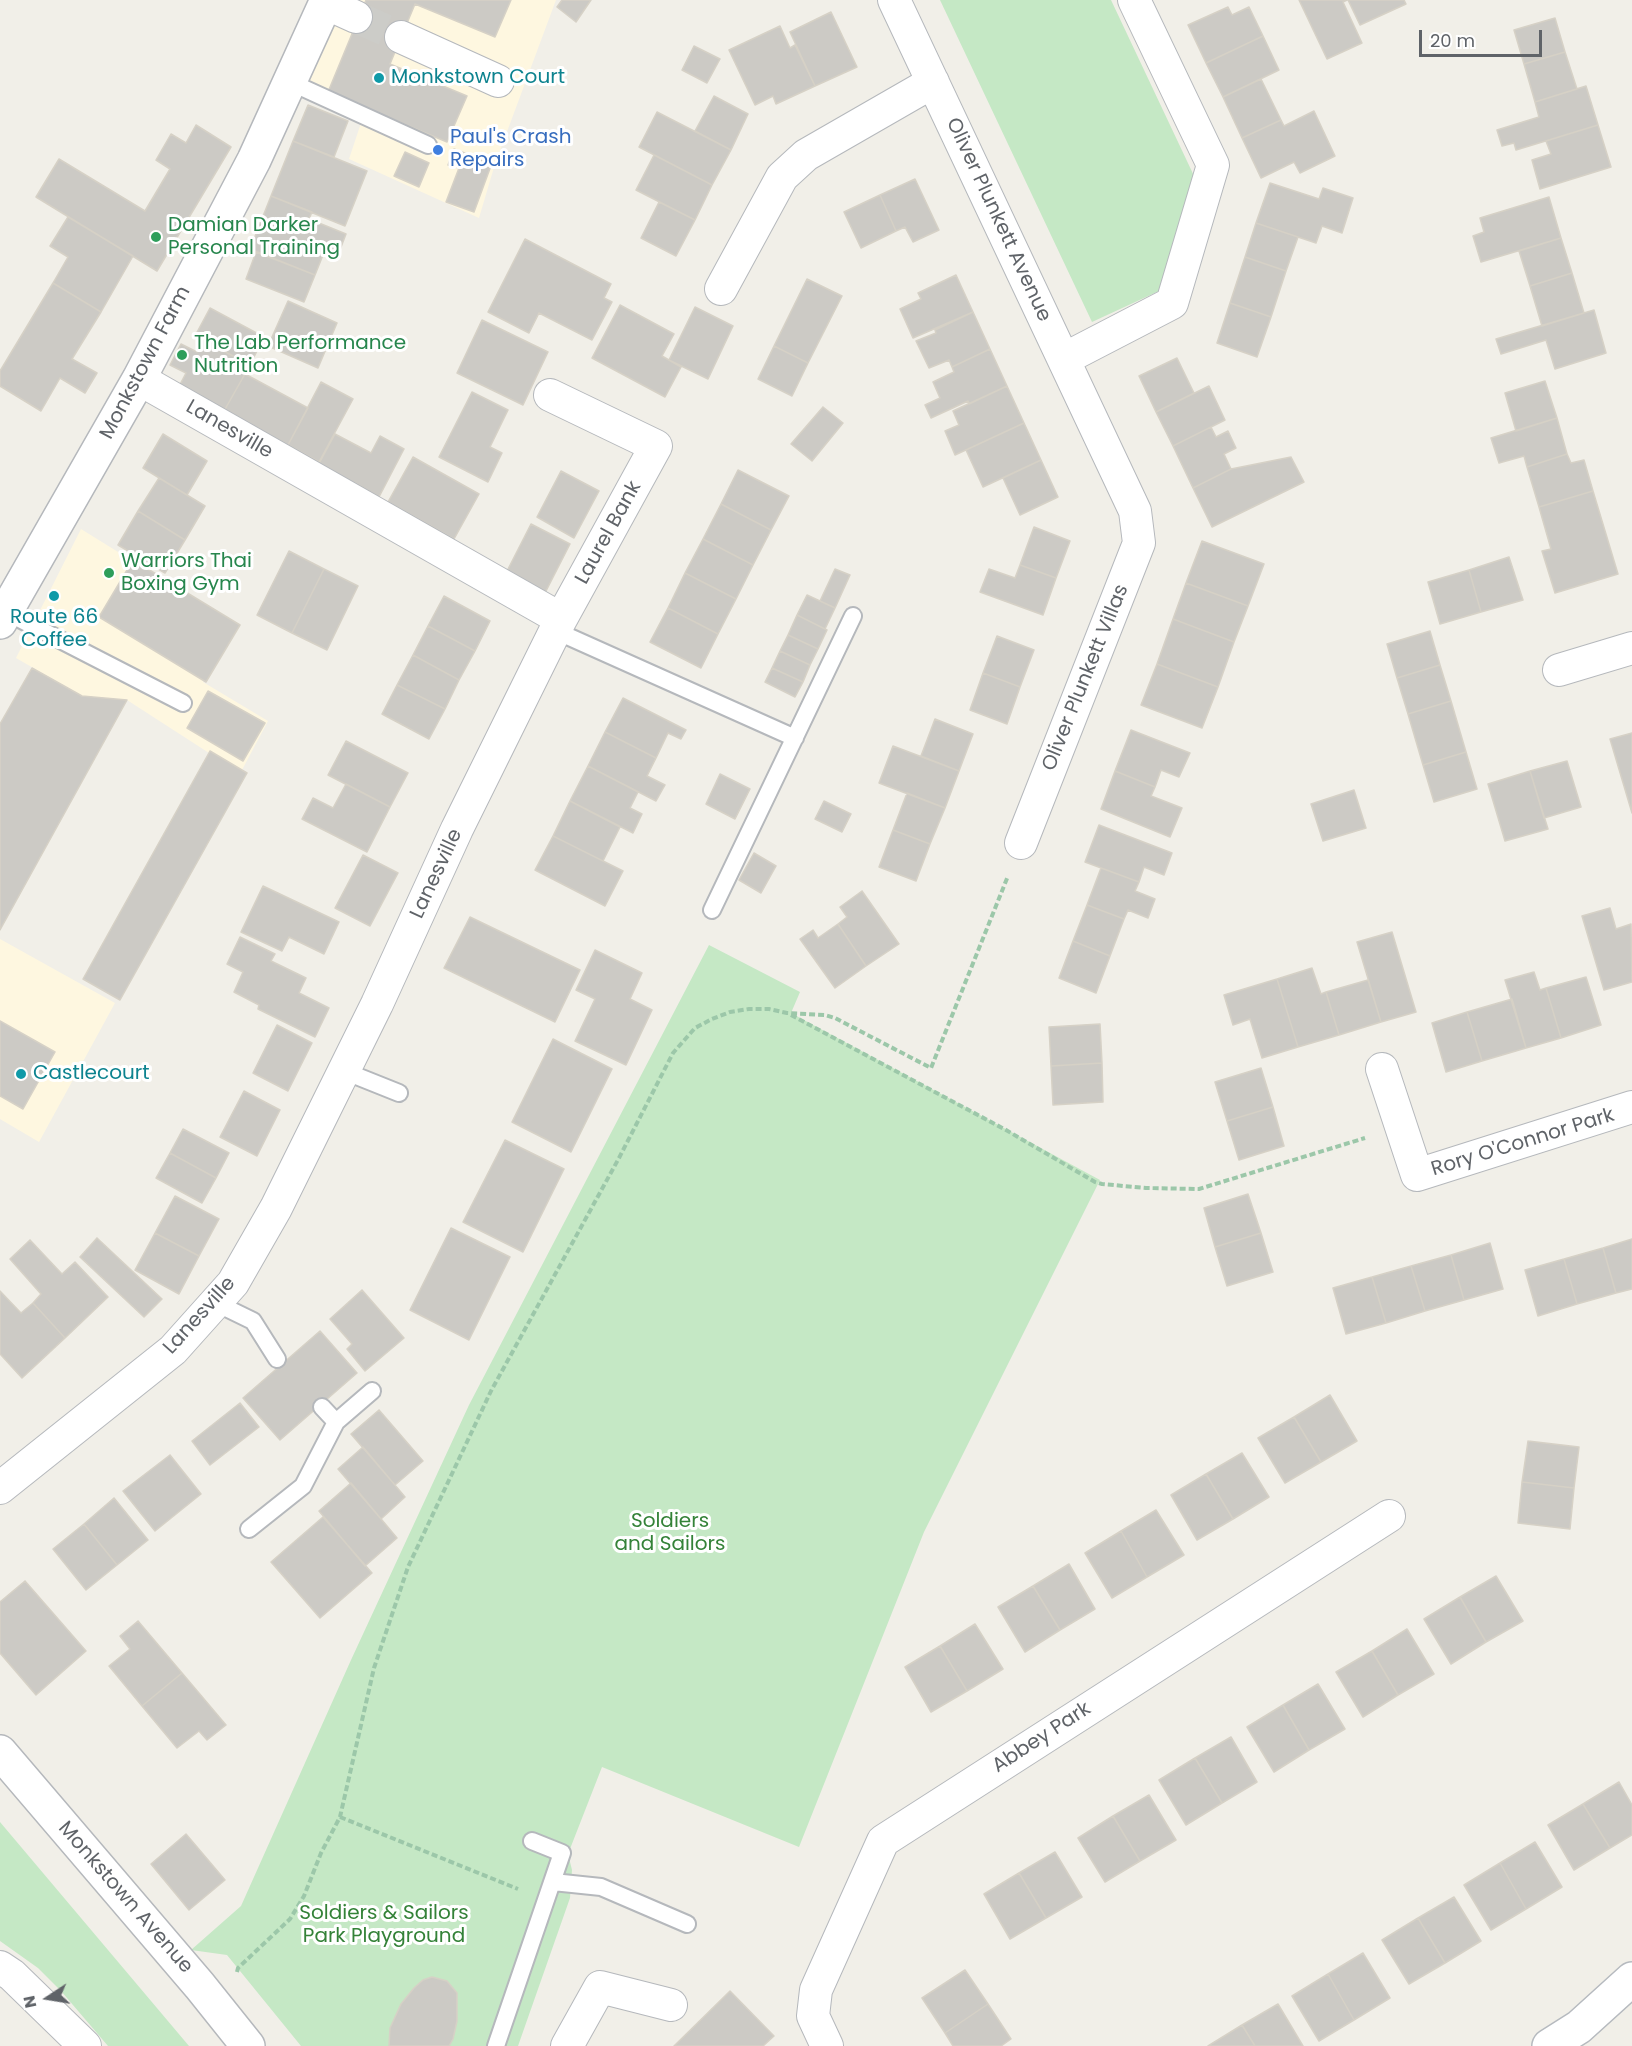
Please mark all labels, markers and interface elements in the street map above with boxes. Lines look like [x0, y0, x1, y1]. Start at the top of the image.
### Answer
scale bar [1422, 18, 1545, 56]
text: 20 m [1430, 28, 1475, 53]
place label: Monkstown Court [391, 66, 565, 90]
marker: Monkstown Court [372, 71, 386, 85]
street label: Oliver Plunkett Avenue [940, 114, 1056, 326]
place label: Paul's Crash Repairs [450, 126, 571, 173]
marker: Paul's Crash Repairs [431, 143, 445, 157]
place label: Damian Darker Personal Training [168, 214, 340, 261]
marker: Damian Darker Personal Training [149, 230, 163, 244]
street label: Monkstown Farm [96, 282, 196, 444]
place label: The Lab Performance Nutrition [194, 332, 406, 379]
marker: The Lab Performance Nutrition [175, 348, 189, 362]
street label: Lanesville [181, 396, 277, 464]
street label: Laurel Bank [571, 477, 647, 589]
place label: Warriors Thai Boxing Gym [121, 550, 252, 597]
marker: Warriors Thai Boxing Gym [102, 566, 116, 580]
street label: Oliver Plunkett Villas [1038, 581, 1134, 775]
marker: Route 66 Coffee [47, 589, 61, 603]
place label: Route 66 Coffee [10, 606, 98, 653]
street label: Lanesville [406, 825, 468, 923]
place label: Castlecourt [33, 1062, 149, 1086]
marker: Castlecourt [14, 1067, 28, 1081]
street label: Rory O'Connor Park [1429, 1104, 1617, 1182]
street label: Lanesville [159, 1272, 241, 1360]
park label: Soldiers and Sailors [615, 1510, 725, 1557]
street label: Abbey Park [988, 1697, 1096, 1779]
street label: Monkstown Avenue [53, 1817, 197, 1979]
park label: Soldiers & Sailors Park Playground [299, 1902, 469, 1949]
north arrow [18, 1968, 78, 2028]
text: N [17, 1994, 42, 2010]

